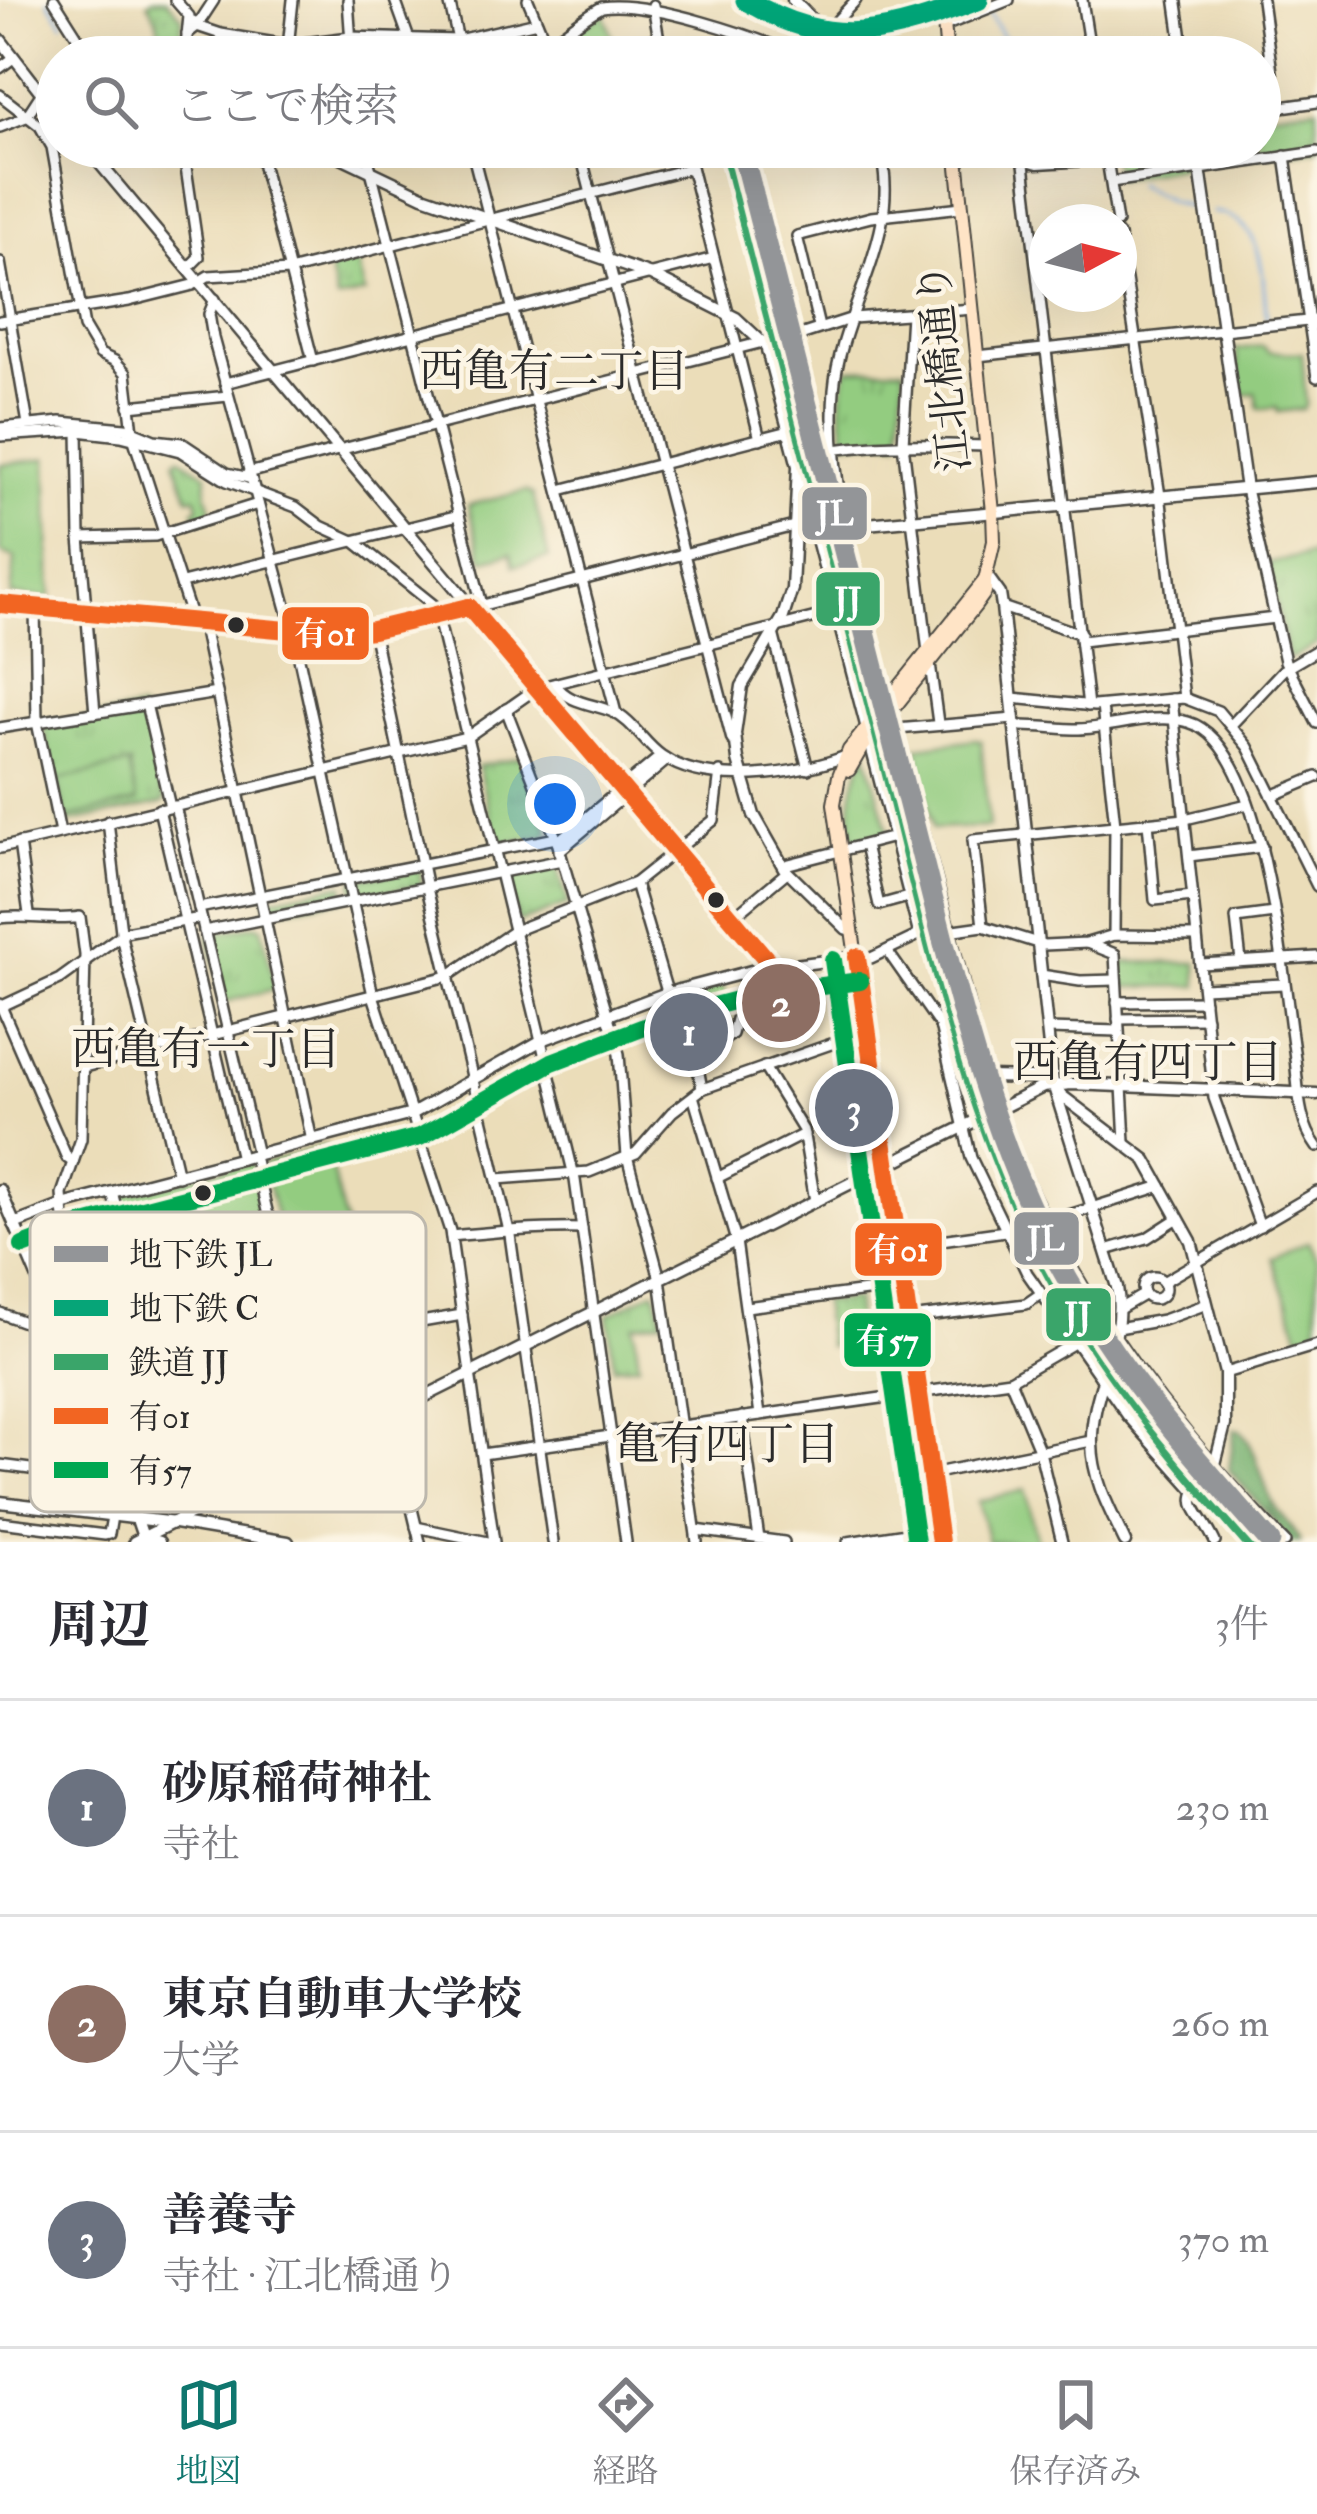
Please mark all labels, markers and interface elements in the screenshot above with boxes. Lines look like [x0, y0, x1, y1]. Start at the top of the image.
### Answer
search box [36, 36, 1281, 168]
icon: search [78, 69, 144, 135]
text: ここで検索 [174, 79, 399, 135]
north arrow [1029, 204, 1137, 312]
street label: 江北橋通り [908, 260, 982, 474]
district label: 西亀有二丁目 [419, 344, 689, 400]
line badge: JL [800, 485, 869, 542]
text: JL [814, 494, 854, 536]
line badge: JJ [814, 570, 882, 628]
text: JJ [833, 580, 862, 622]
line badge: 有01 [280, 605, 371, 662]
unlabelled marker [225, 614, 247, 636]
text: 有01 [294, 614, 356, 655]
your location [525, 774, 585, 834]
unlabelled marker [705, 889, 727, 911]
pin: 2 [742, 958, 820, 1048]
pin: 1 [650, 987, 728, 1077]
district label: 西亀有一丁目 [71, 1022, 341, 1078]
district label: 西亀有四丁目 [1013, 1035, 1283, 1091]
pin: 3 [815, 1063, 893, 1153]
unlabelled marker [192, 1182, 214, 1204]
line badge: JL [1012, 1210, 1081, 1267]
legend [30, 1212, 426, 1512]
text: JL [1025, 1219, 1065, 1261]
line badge: 有01 [853, 1221, 944, 1278]
text: 有01 [867, 1230, 929, 1271]
text: 地下鉄 JL [129, 1235, 272, 1277]
line badge: JJ [1044, 1286, 1113, 1343]
text: 地下鉄 C [129, 1289, 259, 1330]
text: JJ [1063, 1295, 1092, 1337]
line badge: 有57 [842, 1311, 933, 1369]
text: 有57 [856, 1321, 919, 1362]
text: 鉄道 JJ [129, 1343, 229, 1385]
text: 有01 [129, 1397, 191, 1438]
district label: 亀有四丁目 [614, 1417, 840, 1473]
text: 有57 [129, 1451, 192, 1492]
text: 周辺 [48, 1594, 150, 1658]
text: 3件 [1215, 1600, 1269, 1649]
text: 砂原稲荷神社 [162, 1756, 432, 1812]
text: 1 [80, 1783, 94, 1832]
text: 230 m [1176, 1783, 1269, 1832]
text: 寺社 [162, 1820, 240, 1869]
text: 東京自動車大学校 [162, 1972, 522, 2028]
text: 2 [77, 1999, 97, 2048]
text: 260 m [1171, 1999, 1269, 2048]
text: 大学 [162, 2036, 240, 2085]
text: 善養寺 [162, 2188, 297, 2244]
text: 3 [80, 2215, 94, 2264]
text: 370 m [1178, 2215, 1269, 2264]
text: 寺社 · 江北橋通り [162, 2252, 459, 2301]
tab: 地図 [176, 2372, 242, 2492]
tab: 経路 [593, 2372, 659, 2492]
tab: 保存済み [1010, 2372, 1142, 2492]

